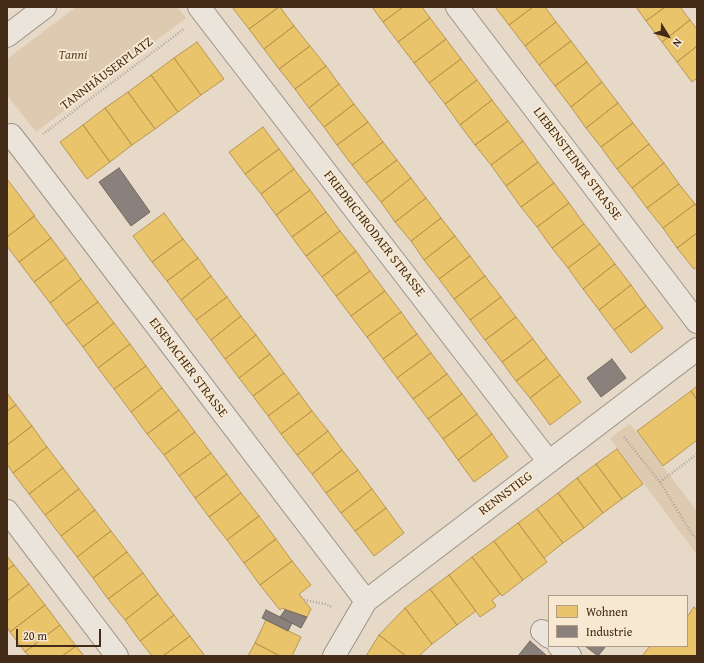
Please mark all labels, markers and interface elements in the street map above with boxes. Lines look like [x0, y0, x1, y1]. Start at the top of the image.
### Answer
north arrow [648, 16, 688, 56]
street label: TANNHÄUSERPLATZ [58, 34, 156, 114]
text: N [669, 35, 686, 51]
park label: Tanni [59, 48, 87, 64]
street label: LIEBENSTEINER STRASSE [529, 104, 625, 224]
street label: FRIEDRICHRODAER STRASSE [320, 168, 428, 300]
street label: EISENACHER STRASSE [145, 315, 231, 421]
street label: RENNSTIEG [476, 469, 536, 519]
legend [548, 595, 688, 647]
text: Wohnen [586, 603, 628, 620]
scale bar [18, 621, 103, 647]
text: Industrie [586, 623, 632, 640]
text: 20 m [23, 627, 47, 644]

